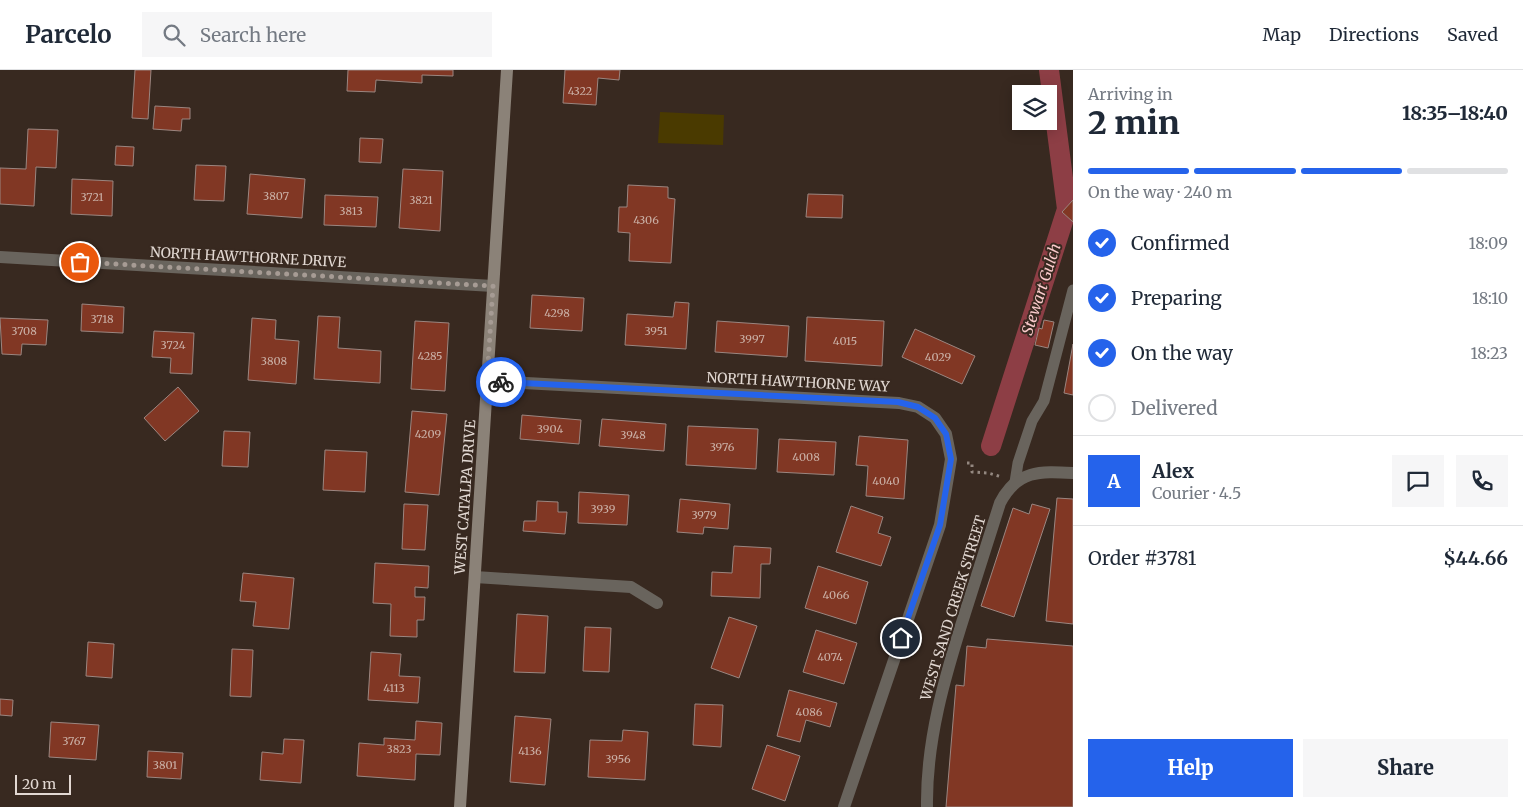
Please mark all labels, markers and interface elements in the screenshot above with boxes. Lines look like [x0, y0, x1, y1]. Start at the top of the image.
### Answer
search box [142, 12, 492, 57]
text: Parcelo [25, 19, 112, 50]
icon: search [160, 21, 188, 49]
text: Search here [200, 23, 306, 47]
text: Map [1263, 23, 1301, 46]
text: Directions [1329, 23, 1419, 46]
text: Saved [1447, 23, 1498, 46]
house number: 4322 [568, 84, 592, 98]
text: Arriving in [1088, 84, 1173, 104]
map controls [1012, 85, 1057, 130]
button: layers [1012, 85, 1057, 130]
text: 18:35–18:40 [1402, 101, 1508, 125]
text: 2 min [1088, 103, 1180, 143]
text: On the way · 240 m [1088, 182, 1232, 202]
house number: 3807 [263, 189, 289, 203]
house number: 3721 [80, 190, 104, 204]
house number: 3821 [409, 193, 433, 207]
house number: 3813 [339, 204, 363, 218]
house number: 4306 [633, 213, 659, 227]
icon: check [1088, 229, 1116, 257]
text: Confirmed [1131, 231, 1229, 255]
text: 18:09 [1469, 233, 1508, 253]
pin [59, 241, 101, 283]
water label: Stewart Gulch [1017, 241, 1065, 337]
street label: NORTH HAWTHORNE DRIVE [150, 243, 347, 271]
icon: bag [66, 248, 94, 276]
icon: check [1088, 284, 1116, 312]
text: Preparing [1131, 286, 1222, 310]
text: 18:10 [1472, 288, 1508, 308]
house number: 4298 [544, 306, 570, 320]
house number: 3718 [90, 312, 114, 326]
house number: 3708 [11, 324, 37, 338]
house number: 3951 [644, 324, 668, 338]
house number: 3997 [739, 332, 765, 346]
house number: 4015 [833, 334, 857, 348]
house number: 3724 [161, 338, 186, 352]
icon: check [1088, 339, 1116, 367]
text: On the way [1131, 341, 1233, 365]
text: 18:23 [1470, 343, 1508, 363]
house number: 4285 [417, 349, 443, 363]
house number: 4029 [925, 350, 951, 364]
house number: 3808 [261, 354, 288, 368]
courier [476, 357, 526, 407]
icon: bike [487, 368, 515, 396]
street label: NORTH HAWTHORNE WAY [706, 368, 891, 396]
text: Delivered [1131, 396, 1218, 420]
street label: WEST CATALPA DRIVE [451, 419, 479, 576]
house number: 3904 [537, 422, 563, 436]
house number: 4209 [415, 427, 441, 441]
house number: 3948 [620, 428, 646, 442]
house number: 3976 [710, 440, 735, 454]
house number: 4008 [792, 450, 820, 464]
button: chat [1392, 455, 1444, 507]
button: phone [1456, 455, 1508, 507]
text: Alex [1152, 459, 1194, 483]
text: A [1107, 469, 1121, 493]
house number: 4040 [872, 474, 900, 488]
text: Courier · 4.5 [1152, 483, 1241, 503]
house number: 3939 [591, 502, 616, 516]
house number: 3979 [691, 508, 717, 522]
street label: WEST SAND CREEK STREET [916, 513, 990, 704]
text: Order #3781 [1088, 546, 1196, 570]
text: $44.66 [1443, 546, 1508, 570]
house number: 4066 [822, 588, 850, 602]
pin [880, 617, 922, 659]
icon: home [887, 624, 915, 652]
house number: 4074 [817, 650, 843, 664]
house number: 4113 [383, 681, 405, 695]
house number: 4086 [796, 705, 823, 719]
house number: 3767 [62, 734, 86, 748]
button: Help [1088, 739, 1293, 797]
button: Share [1303, 739, 1508, 797]
house number: 3823 [387, 742, 411, 756]
house number: 4136 [518, 744, 542, 758]
house number: 3956 [605, 752, 631, 766]
house number: 3801 [153, 758, 177, 772]
scale bar [15, 772, 71, 795]
text: 20 m [22, 775, 56, 793]

